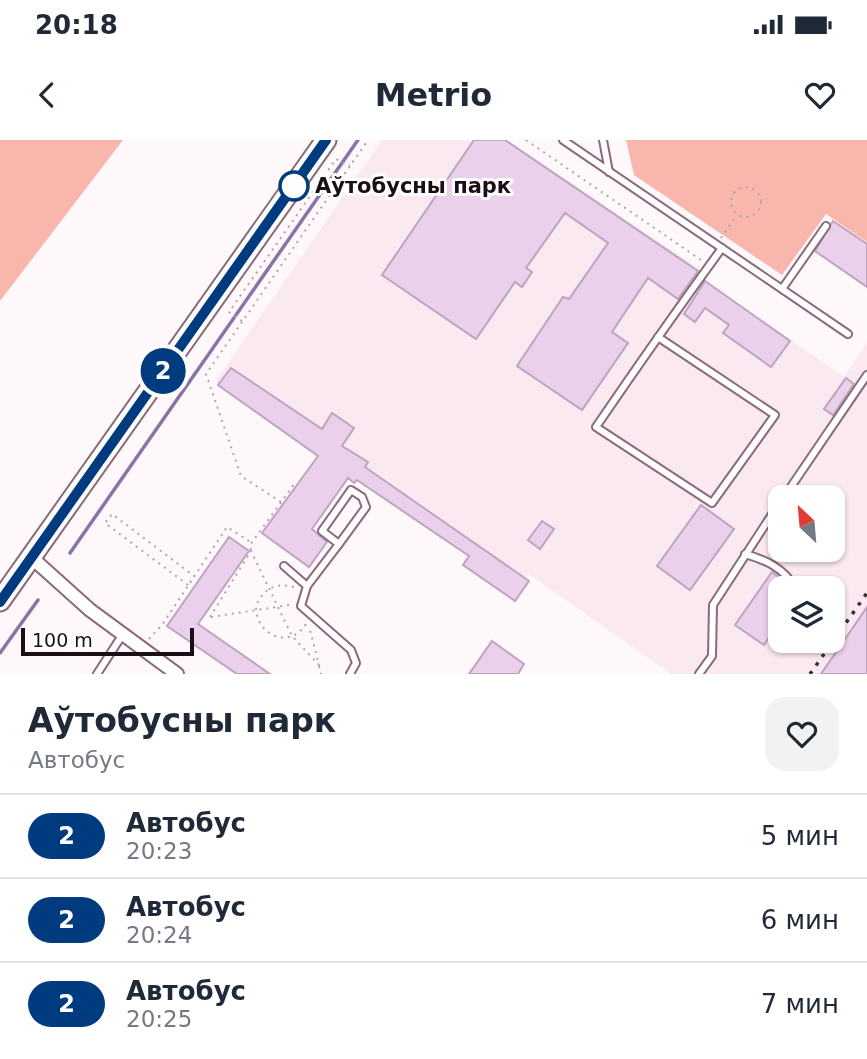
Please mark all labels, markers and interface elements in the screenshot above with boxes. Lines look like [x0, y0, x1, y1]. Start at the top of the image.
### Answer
text: 20:18 [35, 10, 118, 40]
icon: back [28, 76, 66, 114]
text: Metrio [375, 76, 492, 114]
icon: heart [801, 76, 839, 114]
marker: Аўтобусны парк [279, 171, 309, 201]
place label: Аўтобусны парк [315, 174, 511, 198]
line badge: 2 [140, 348, 186, 394]
text: 2 [155, 357, 171, 385]
north arrow [768, 485, 845, 562]
map controls [768, 485, 845, 653]
button: layers [768, 576, 845, 653]
scale bar [21, 625, 194, 657]
text: 100 m [32, 629, 93, 651]
button: heart [765, 697, 839, 771]
text: Аўтобусны парк [28, 701, 336, 740]
text: Автобус [28, 747, 125, 773]
text: Автобус [126, 808, 246, 838]
text: 5 мин [761, 821, 839, 851]
text: 2 [58, 822, 75, 850]
text: 20:23 [126, 838, 192, 864]
text: Автобус [126, 892, 246, 922]
text: 6 мин [761, 905, 839, 935]
text: 2 [58, 906, 75, 934]
text: 20:24 [126, 922, 192, 948]
text: Автобус [126, 976, 246, 1006]
text: 7 мин [761, 989, 839, 1019]
text: 2 [58, 990, 75, 1018]
text: 20:25 [126, 1006, 192, 1032]

